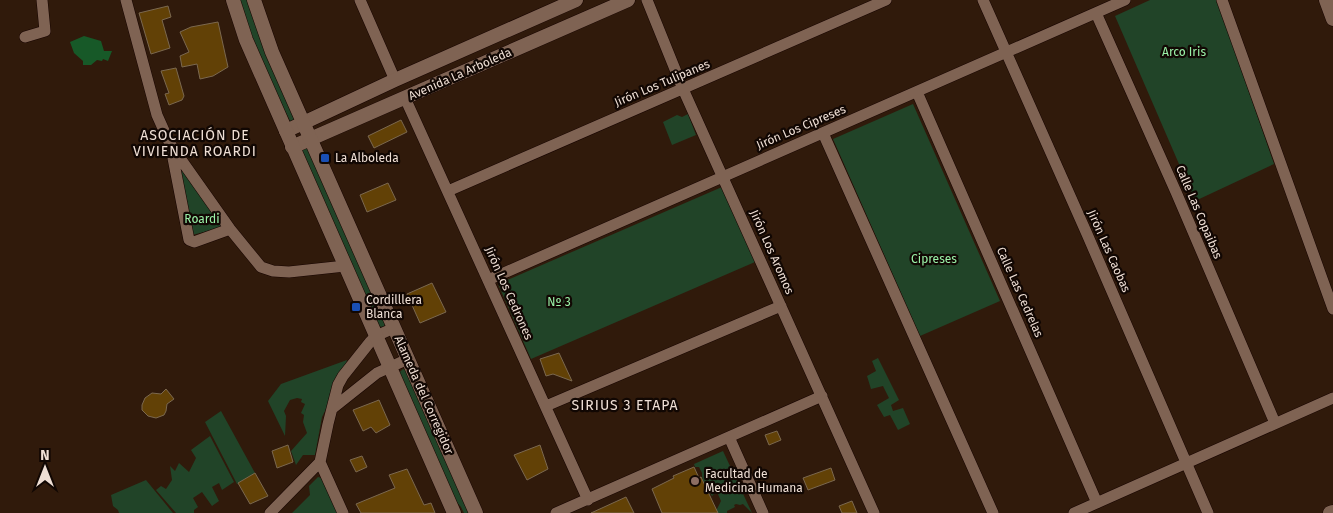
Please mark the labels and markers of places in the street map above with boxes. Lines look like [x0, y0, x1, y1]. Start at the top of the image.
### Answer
place label: La Alboleda [335, 151, 399, 165]
marker: La Alboleda [319, 152, 331, 164]
place label: Cordilllera Blanca [366, 293, 422, 321]
marker: Cordilllera Blanca [350, 301, 362, 313]
place label: Facultad de Medicina Humana [705, 467, 803, 495]
marker: Facultad de Medicina Humana [689, 475, 701, 487]

